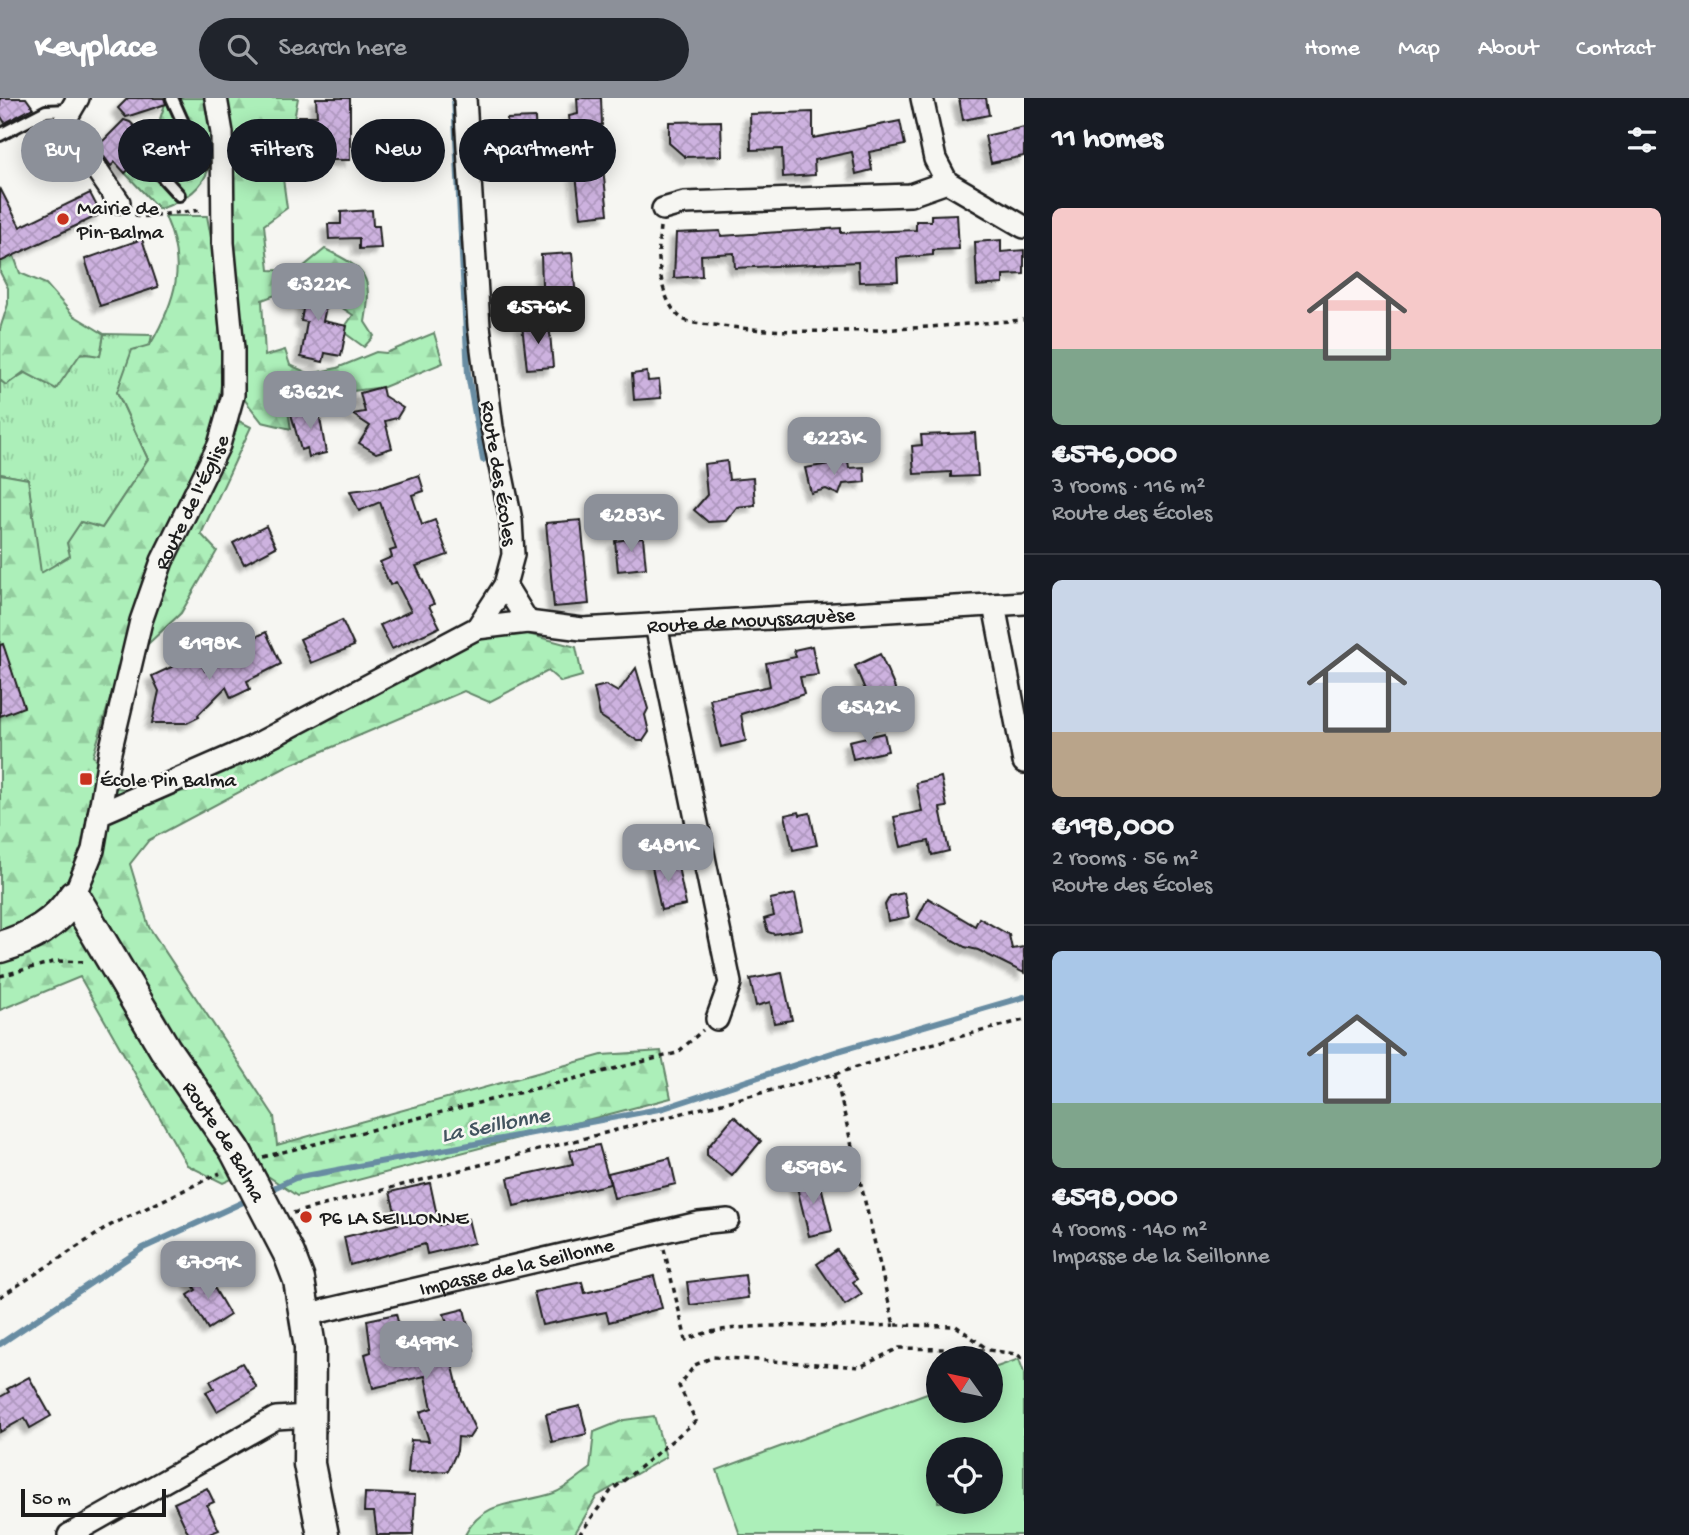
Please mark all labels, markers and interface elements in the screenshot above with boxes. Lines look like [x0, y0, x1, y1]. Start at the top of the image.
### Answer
search box [199, 18, 689, 81]
text: Keyplace [35, 30, 157, 68]
icon: search [223, 30, 261, 68]
text: Search here [279, 34, 407, 65]
text: Home [1304, 35, 1360, 64]
text: Map [1398, 35, 1440, 64]
text: About [1478, 35, 1538, 64]
text: Contact [1576, 35, 1654, 64]
chip: Buy [21, 119, 104, 182]
chip: Rent [118, 119, 213, 182]
chip: Filters [227, 119, 337, 182]
chip: New [351, 119, 445, 182]
chip: Apartment [459, 119, 616, 182]
icon: filters [1623, 121, 1661, 159]
text: 11 homes [1052, 123, 1163, 158]
place label: Mairie de Pin-Balma [76, 198, 165, 247]
marker: Mairie de Pin-Balma [55, 211, 71, 227]
icon: home [1294, 253, 1420, 379]
pin: €322K [269, 264, 367, 323]
text: €322K [288, 272, 348, 299]
pin: €576K [489, 286, 587, 346]
text: €576K [507, 295, 569, 322]
pin: €362K [261, 372, 359, 431]
text: €362K [279, 380, 341, 407]
street label: Route des Écoles [473, 399, 521, 549]
pin: €223K [785, 418, 883, 477]
text: €223K [804, 426, 864, 453]
street label: Route de l'Église [151, 432, 237, 574]
text: €576,000 [1052, 439, 1177, 474]
text: 3 rooms · 116 m² [1052, 474, 1205, 501]
pin: €283K [582, 494, 680, 554]
text: Route des Écoles [1052, 501, 1212, 528]
text: €283K [600, 503, 662, 530]
street label: Route de Mouyssaguèse [646, 604, 857, 641]
pin: €198K [160, 622, 258, 682]
icon: home [1294, 625, 1420, 751]
text: €198K [179, 631, 239, 658]
pin: €542K [819, 686, 917, 746]
text: €542K [838, 695, 898, 722]
place label: École Pin Balma [100, 770, 238, 795]
marker: École Pin Balma [78, 771, 94, 787]
text: €198,000 [1052, 811, 1174, 846]
pin: €481K [619, 824, 717, 884]
text: €481K [638, 833, 698, 860]
text: 2 rooms · 56 m² [1052, 846, 1198, 873]
text: Route des Écoles [1052, 873, 1212, 900]
icon: home [1294, 996, 1420, 1122]
street label: Route de Balma [175, 1078, 269, 1208]
water label: La Seillonne [439, 1102, 553, 1150]
pin: €598K [764, 1146, 862, 1206]
text: €598K [782, 1155, 844, 1182]
text: €598,000 [1052, 1182, 1178, 1217]
place label: P6 LA SEILLONNE [319, 1208, 470, 1233]
marker: P6 LA SEILLONNE [298, 1209, 314, 1225]
text: 4 rooms · 140 m² [1052, 1217, 1207, 1244]
street label: Impasse de la Seillonne [417, 1234, 618, 1304]
pin: €709K [159, 1242, 257, 1301]
text: Impasse de la Seillonne [1052, 1244, 1270, 1271]
text: €709K [177, 1250, 239, 1277]
pin: €499K [377, 1322, 475, 1381]
text: €499K [396, 1330, 456, 1357]
north arrow [926, 1346, 1003, 1423]
map controls [926, 1346, 1003, 1514]
button: locate [926, 1437, 1003, 1514]
scale bar [21, 1486, 166, 1518]
text: 50 m [32, 1489, 71, 1512]

